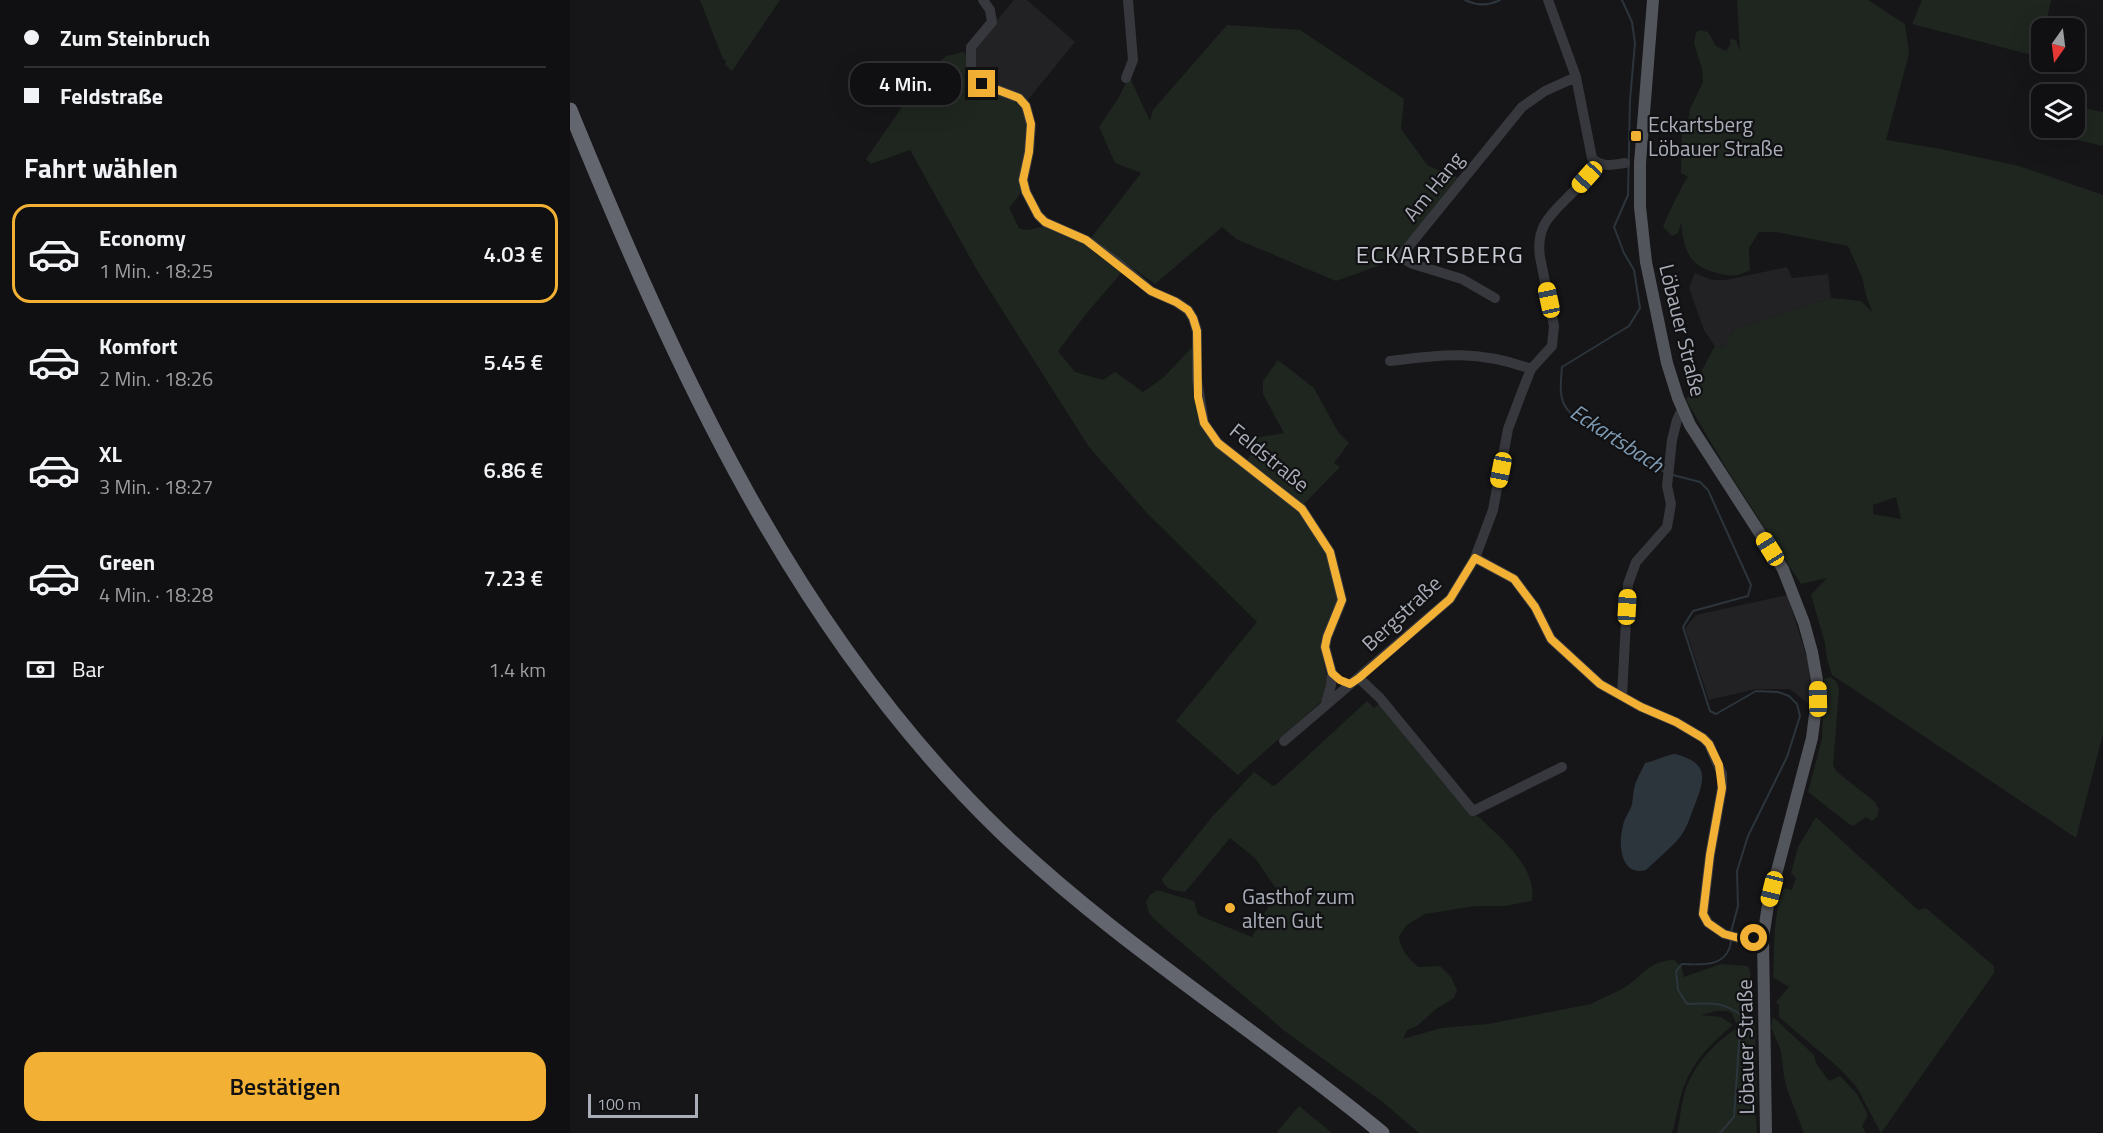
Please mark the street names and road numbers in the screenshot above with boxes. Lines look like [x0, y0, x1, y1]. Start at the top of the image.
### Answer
street label: Am Hang [1395, 144, 1471, 228]
street label: Löbauer Straße [1651, 261, 1715, 399]
street label: Feldstraße [1223, 415, 1317, 499]
street label: Bergstraße [1354, 568, 1448, 658]
street label: Löbauer Straße [1728, 979, 1762, 1115]

